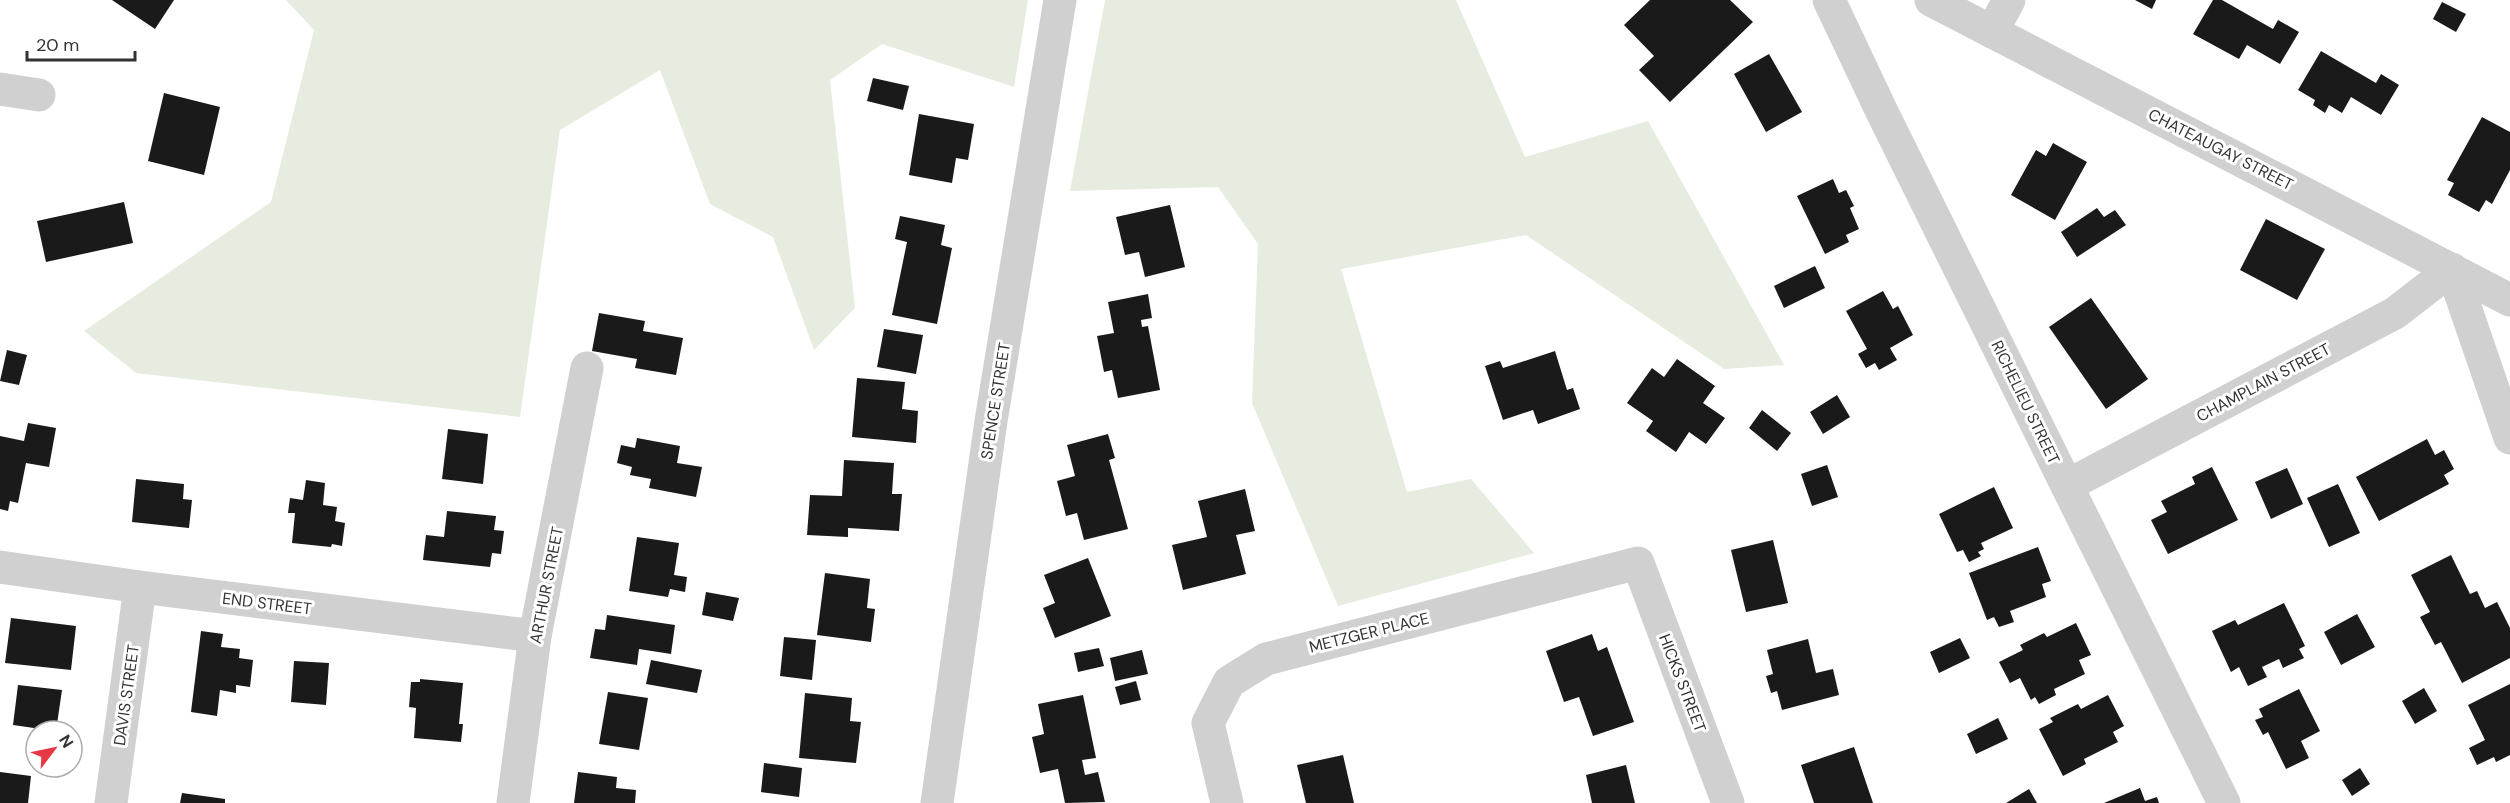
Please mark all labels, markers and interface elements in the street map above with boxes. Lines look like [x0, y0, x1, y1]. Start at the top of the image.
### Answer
scale bar [27, 24, 135, 62]
text: 20 m [36, 33, 79, 57]
street label: CHATEAUGAY STREET [2145, 104, 2297, 195]
street label: RICHELIEU STREET [1986, 337, 2065, 468]
street label: CHAMPLAIN STREET [2193, 338, 2334, 427]
street label: SPENCE STREET [976, 341, 1015, 461]
street label: ARTHUR STREET [525, 525, 568, 645]
street label: END STREET [221, 588, 313, 619]
street label: METZGER PLACE [1307, 607, 1431, 658]
street label: HICKS STREET [1654, 631, 1711, 735]
street label: DAVIS STREET [109, 643, 144, 747]
north arrow [24, 719, 84, 779]
text: N [54, 731, 78, 752]

